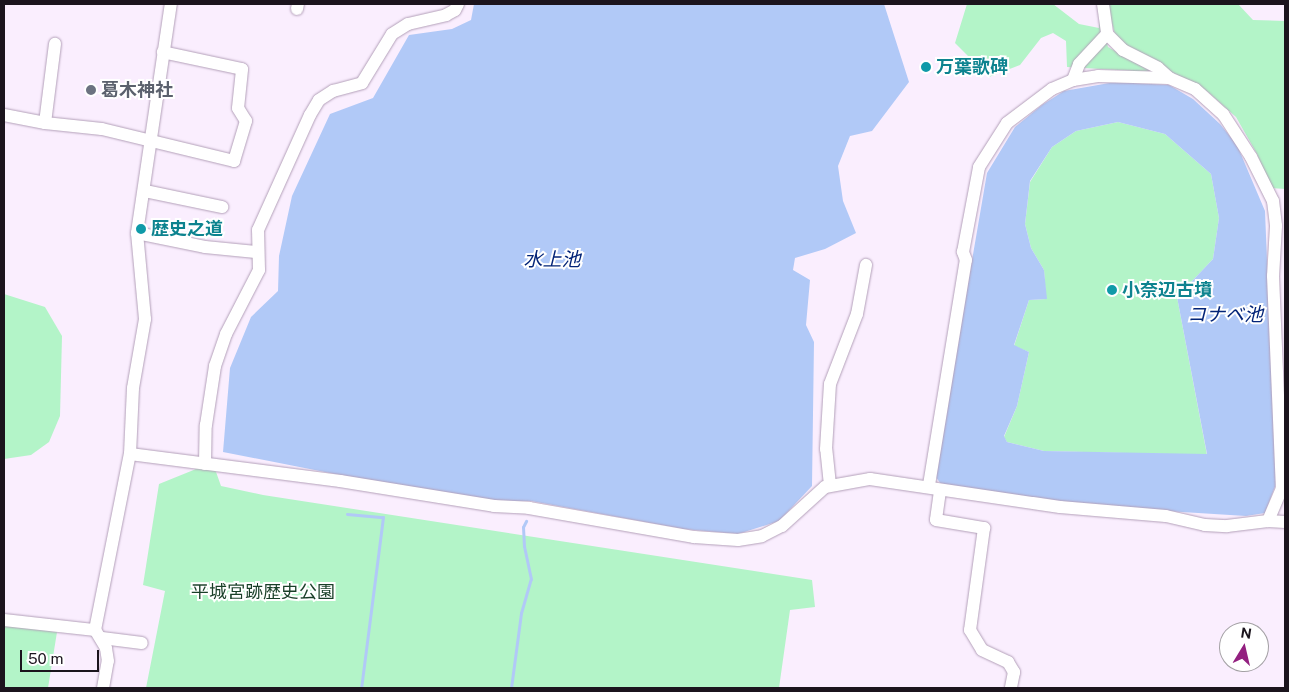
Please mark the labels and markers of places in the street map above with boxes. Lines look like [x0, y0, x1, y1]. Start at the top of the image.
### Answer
place label: 万葉歌碑 [936, 56, 1008, 78]
marker: 万葉歌碑 [920, 61, 932, 73]
place label: 葛木神社 [101, 79, 173, 101]
marker: 葛木神社 [85, 84, 97, 96]
place label: 歴史之道 [151, 218, 223, 240]
marker: 歴史之道 [135, 223, 147, 235]
place label: 小奈辺古墳 [1122, 279, 1212, 301]
marker: 小奈辺古墳 [1106, 284, 1118, 296]

